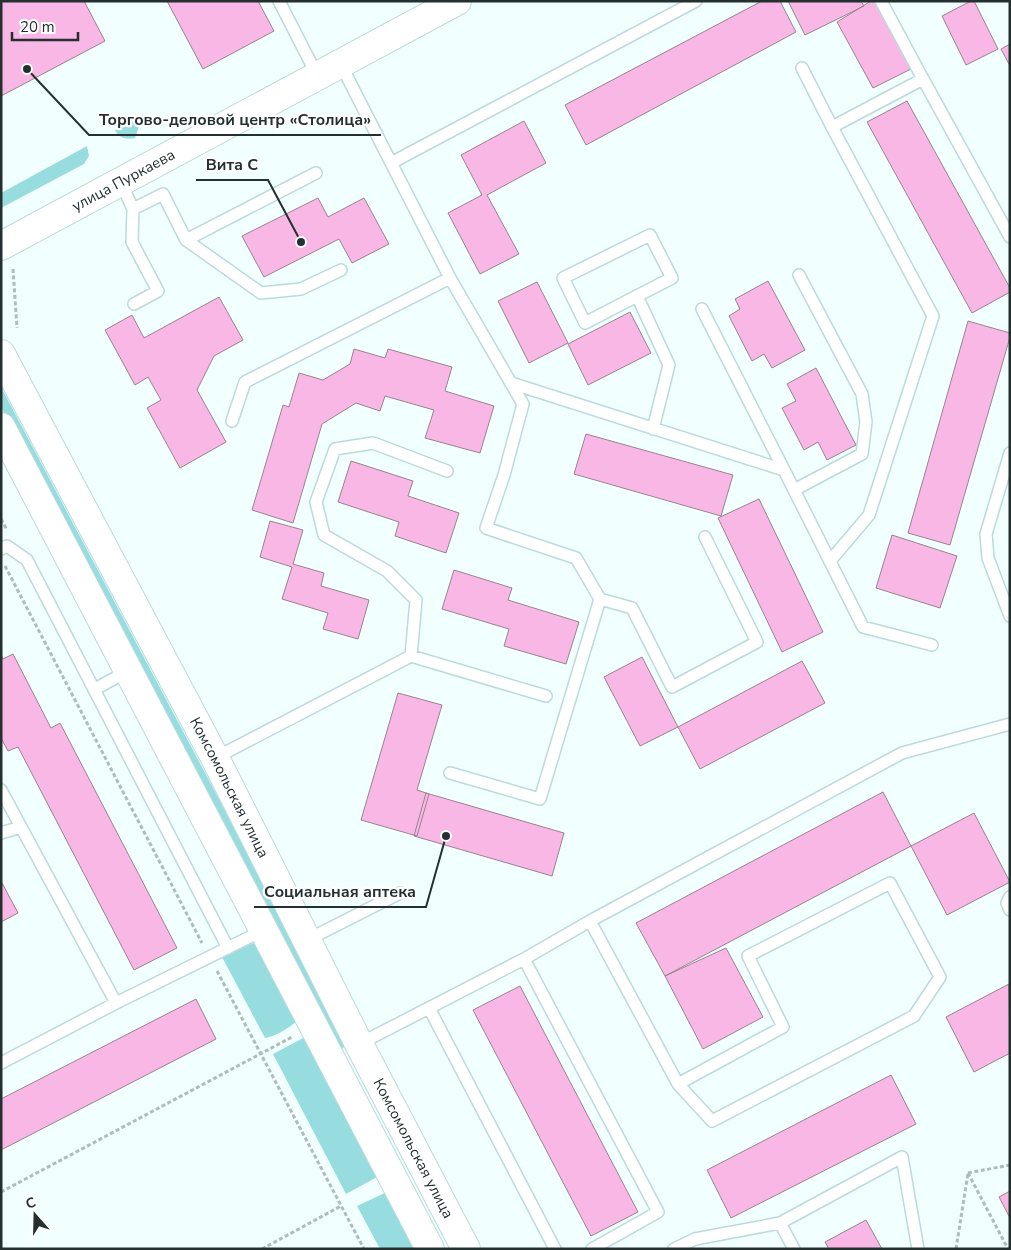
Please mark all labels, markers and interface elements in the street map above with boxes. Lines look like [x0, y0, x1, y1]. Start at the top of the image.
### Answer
scale bar [12, 10, 79, 42]
text: 20 m [20, 17, 55, 37]
callout: Торгово-деловой центр «Столица» [89, 104, 381, 135]
text: Торгово-деловой центр «Столица» [99, 109, 371, 131]
street label: улица Пуркаева [68, 144, 179, 216]
callout: Вита С [196, 149, 268, 180]
text: Вита С [206, 154, 258, 176]
street label: Комсомольская улица [185, 714, 274, 861]
callout: Социальная аптека [254, 876, 426, 907]
text: Социальная аптека [264, 881, 416, 903]
street label: Комсомольская улица [369, 1075, 458, 1222]
north arrow [10, 1190, 60, 1240]
text: С [23, 1193, 39, 1214]

